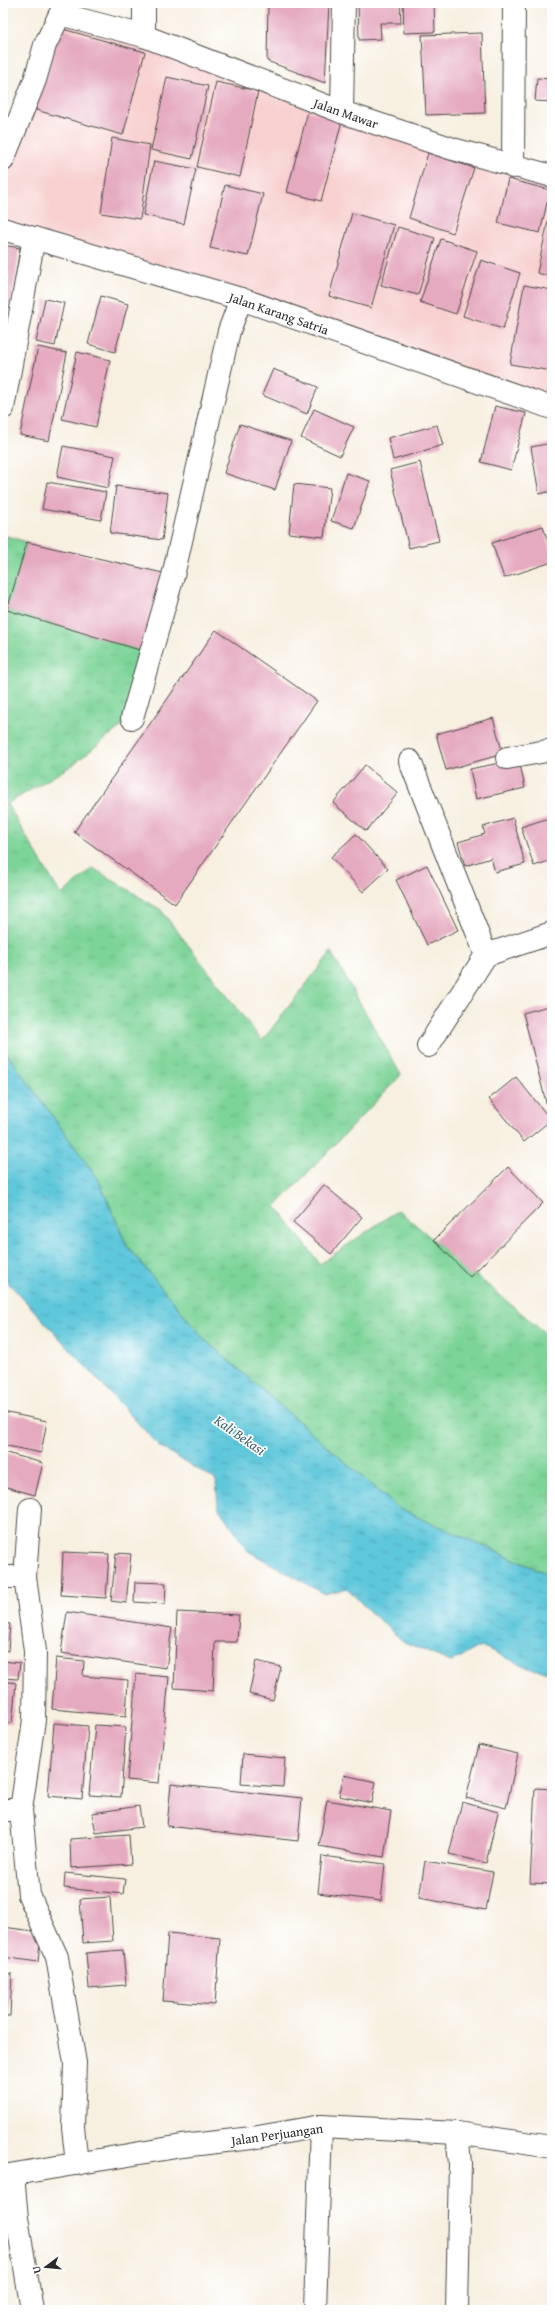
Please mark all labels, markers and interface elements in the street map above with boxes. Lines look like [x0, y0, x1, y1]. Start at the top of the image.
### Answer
street label: Jalan Mawar [309, 93, 381, 134]
street label: Jalan Karang Satria [225, 287, 332, 340]
water label: Kali Bekasi [210, 1410, 270, 1460]
street label: Jalan Perjuangan [228, 2119, 325, 2151]
north arrow [26, 2247, 66, 2287]
text: U [28, 2263, 45, 2276]

